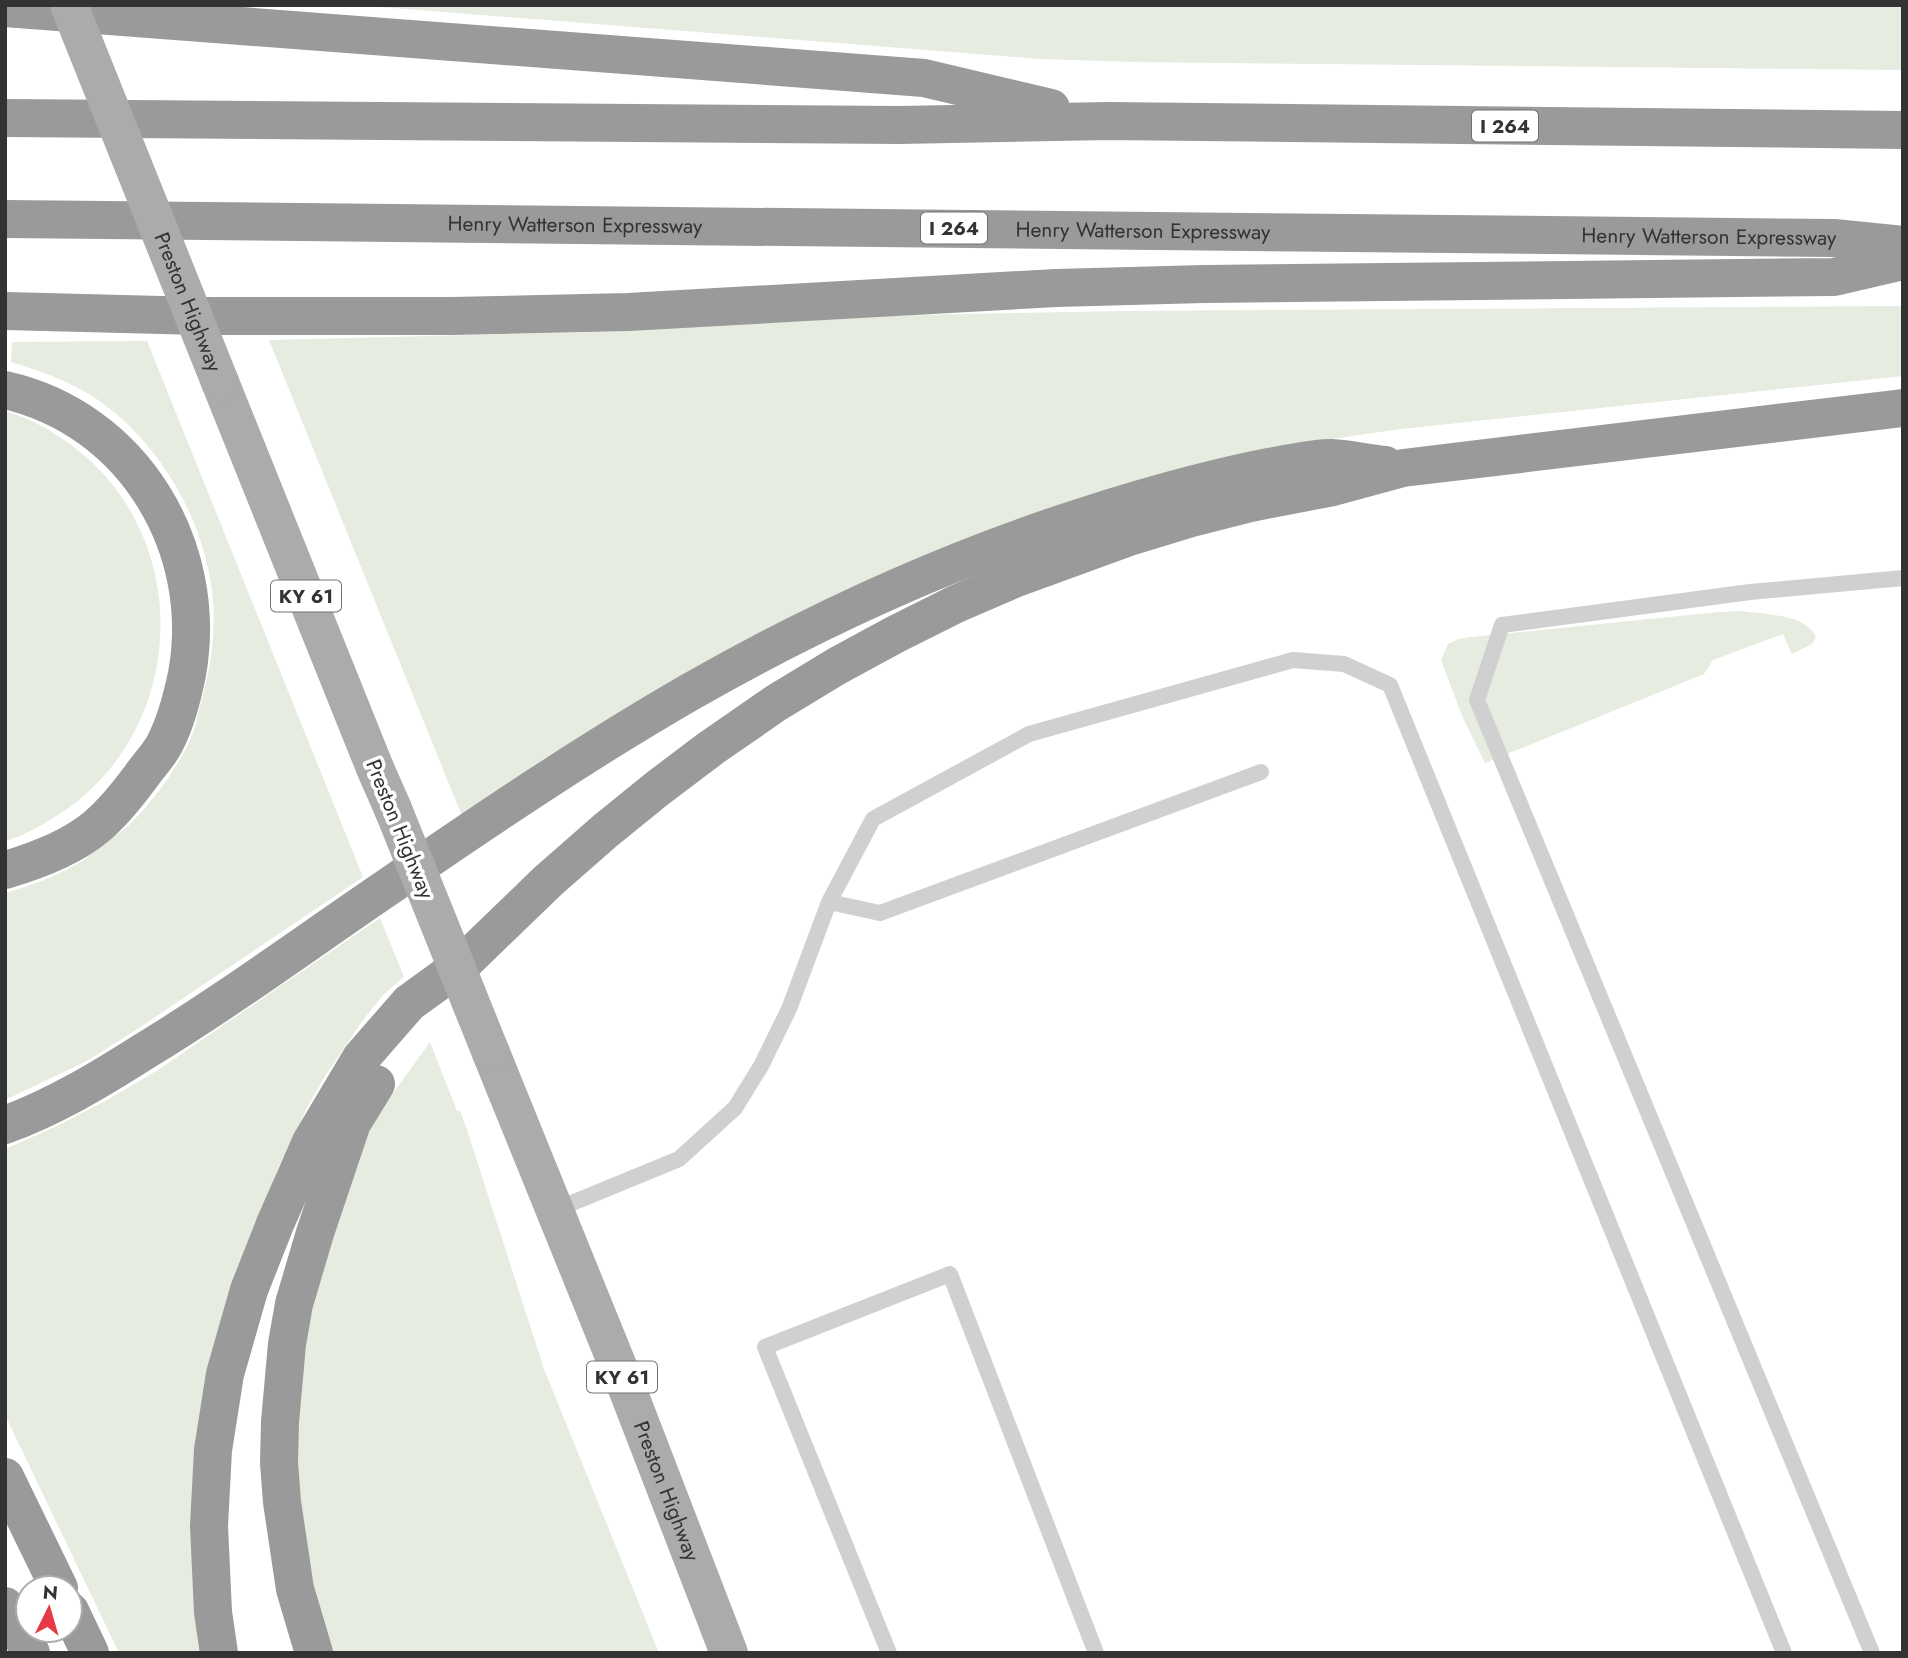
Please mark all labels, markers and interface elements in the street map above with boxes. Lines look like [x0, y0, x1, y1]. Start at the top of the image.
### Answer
road number: I 264 [1472, 110, 1538, 142]
street label: Henry Watterson Expressway [447, 209, 703, 241]
road number: I 264 [921, 212, 987, 244]
street label: Henry Watterson Expressway [1015, 214, 1271, 247]
street label: Henry Watterson Expressway [1581, 220, 1837, 253]
street label: Preston Highway [147, 228, 230, 377]
road number: KY 61 [271, 580, 341, 611]
street label: Preston Highway [358, 755, 442, 904]
road number: KY 61 [587, 1362, 657, 1392]
street label: Preston Highway [626, 1417, 707, 1566]
north arrow [14, 1574, 84, 1644]
text: N [42, 1578, 59, 1607]

